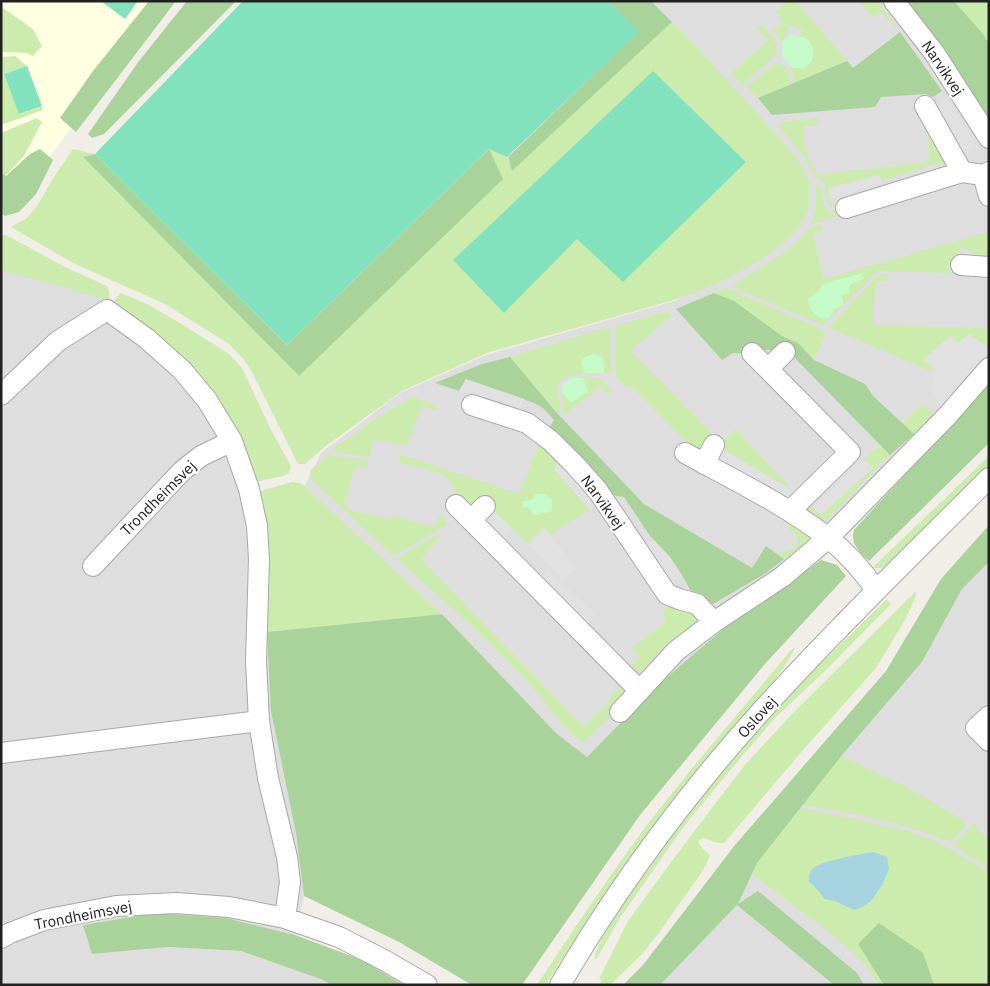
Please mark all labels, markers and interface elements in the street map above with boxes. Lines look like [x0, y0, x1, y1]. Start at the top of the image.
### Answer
street label: Narvikvej [918, 37, 968, 99]
street label: Trondheimsvej [116, 456, 200, 540]
street label: Narvikvej [577, 471, 629, 533]
street label: Oslovej [733, 692, 781, 742]
street label: Trondheimsvej [33, 896, 133, 934]

